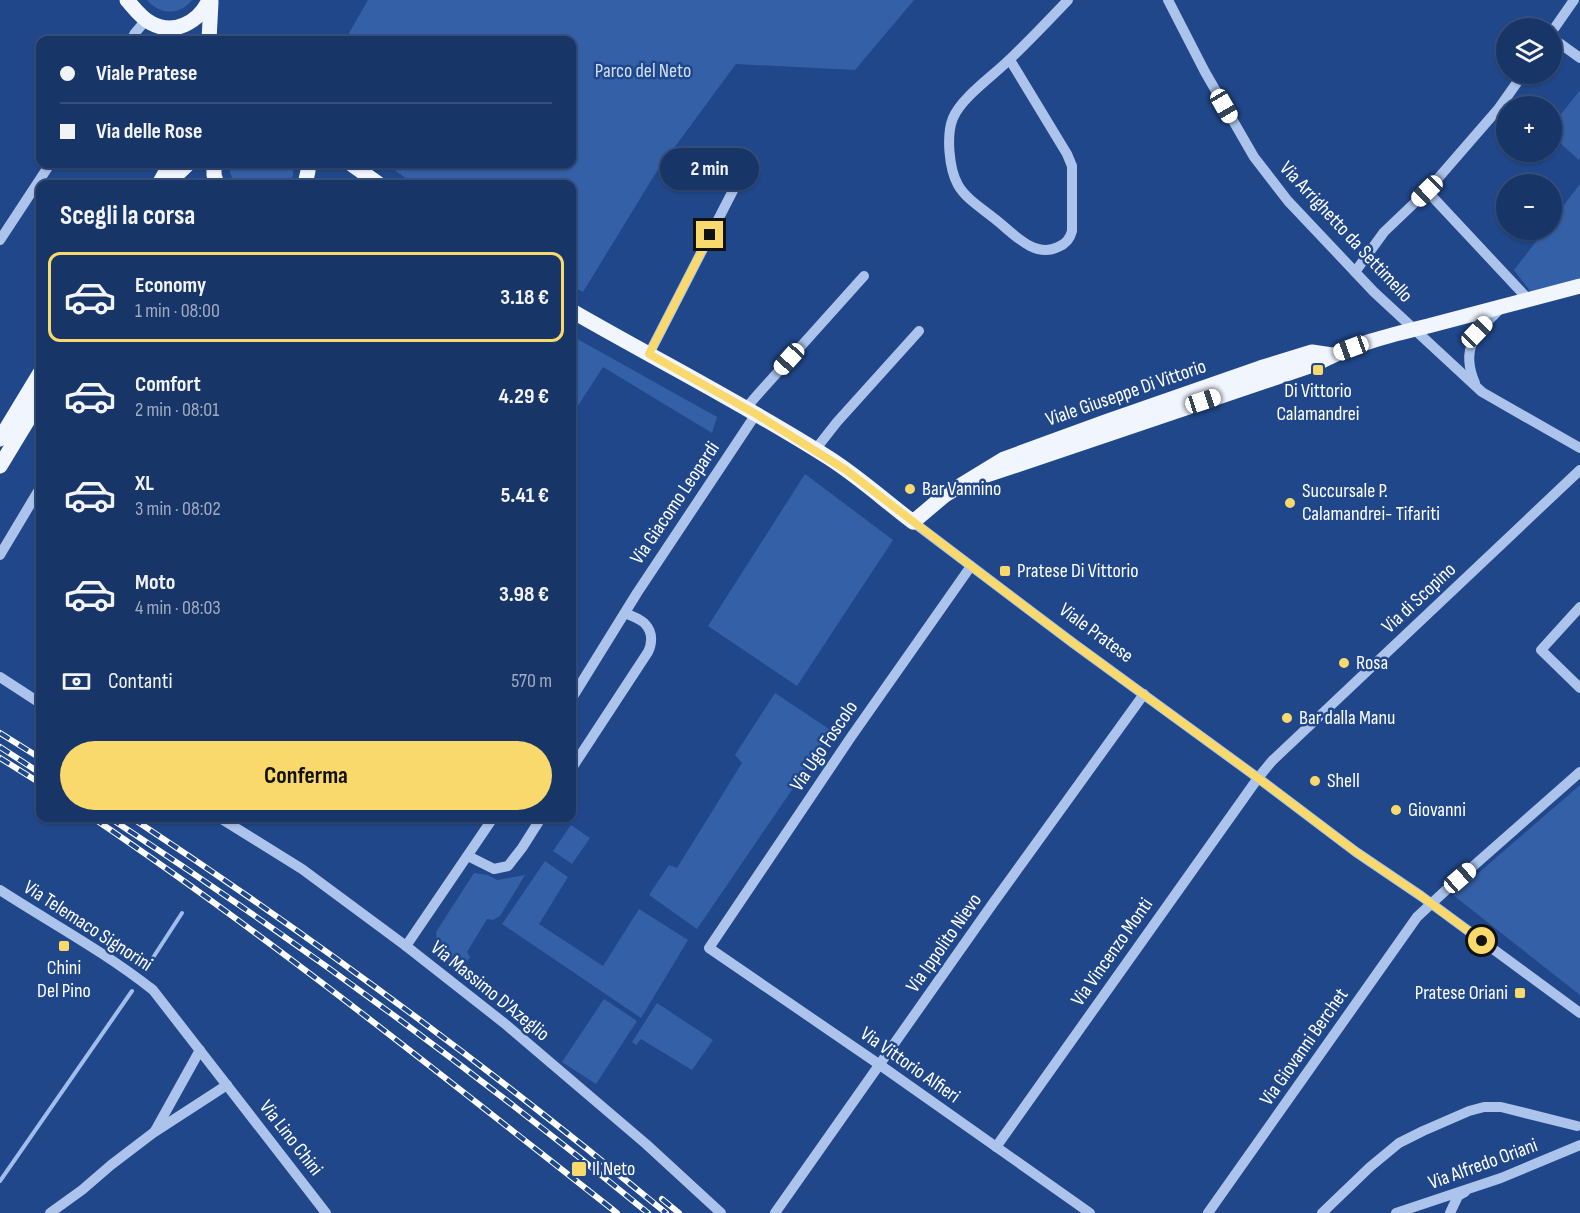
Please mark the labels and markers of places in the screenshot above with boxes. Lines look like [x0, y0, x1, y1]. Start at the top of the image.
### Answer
marker: Di Vittorio Calamandrei [1311, 363, 1325, 377]
place label: Di Vittorio Calamandrei [1276, 379, 1360, 426]
place label: Bar Vannino [922, 477, 1001, 501]
place label: Succursale P. Calamandrei- Tifariti [1302, 479, 1440, 526]
marker: Bar Vannino [903, 482, 917, 496]
marker: Succursale P. Calamandrei- Tifariti [1283, 496, 1297, 510]
place label: Pratese Di Vittorio [1017, 559, 1138, 583]
marker: Pratese Di Vittorio [998, 564, 1012, 578]
place label: Rosa [1356, 651, 1388, 675]
marker: Rosa [1337, 656, 1351, 670]
place label: Bar dalla Manu [1299, 706, 1395, 730]
marker: Bar dalla Manu [1280, 711, 1294, 725]
place label: Shell [1327, 769, 1360, 793]
marker: Shell [1308, 774, 1322, 788]
place label: Giovanni [1408, 798, 1466, 822]
marker: Giovanni [1389, 803, 1403, 817]
marker: Chini Del Pino [57, 939, 71, 953]
place label: Chini Del Pino [37, 956, 91, 1003]
place label: Pratese Oriani [1415, 981, 1508, 1005]
marker: Pratese Oriani [1513, 986, 1527, 1000]
place label: Il Neto [592, 1157, 635, 1181]
marker: Il Neto [570, 1160, 588, 1178]

